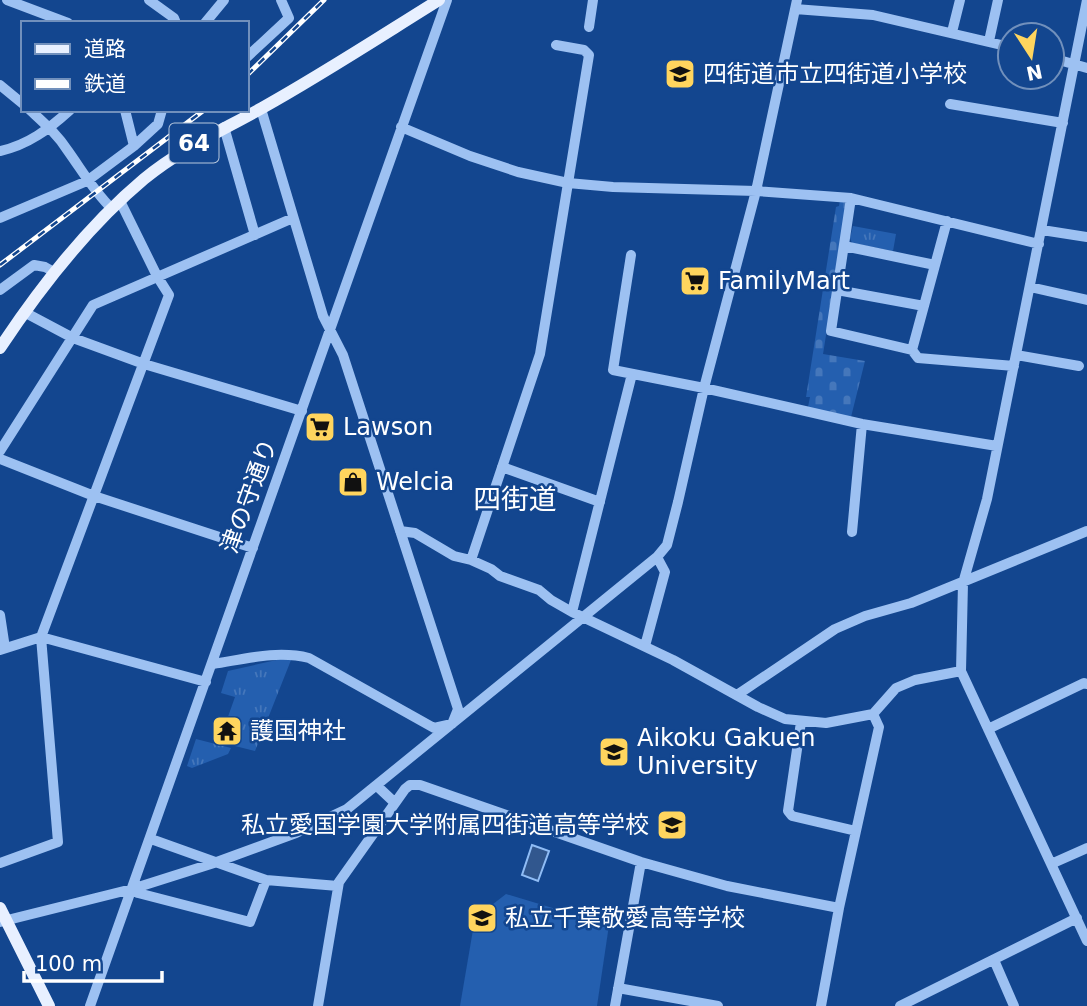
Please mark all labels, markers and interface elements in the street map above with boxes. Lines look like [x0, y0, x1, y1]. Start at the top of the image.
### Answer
legend [21, 21, 248, 112]
north arrow [996, 21, 1066, 91]
text: 道路 [84, 37, 126, 61]
school or university icon: 四街道市立四街道小学校 [663, 57, 697, 91]
place label: 四街道市立四街道小学校 [703, 60, 967, 88]
text: N [1024, 60, 1045, 85]
text: 鉄道 [84, 72, 126, 96]
road number: 64 [170, 124, 218, 162]
supermarket icon: FamilyMart [678, 264, 712, 298]
place label: FamilyMart [718, 267, 850, 295]
supermarket icon: Lawson [303, 410, 337, 444]
place label: Lawson [343, 413, 433, 441]
street label: 津の守通り [215, 435, 283, 557]
shop icon: Welcia [336, 465, 370, 499]
place label: Welcia [376, 468, 454, 496]
district label: 四街道 [473, 483, 557, 516]
temple icon: 護国神社 [210, 714, 244, 748]
place label: 護国神社 [250, 717, 346, 745]
place label: Aikoku Gakuen University [637, 724, 815, 780]
school or university icon: Aikoku Gakuen University [597, 735, 631, 769]
school or university icon: 私立愛国学園大学附属四街道高等学校 [655, 808, 689, 842]
place label: 私立愛国学園大学附属四街道高等学校 [241, 811, 649, 839]
school or university icon: 私立千葉敬愛高等学校 [465, 901, 499, 935]
place label: 私立千葉敬愛高等学校 [505, 904, 745, 932]
scale bar [24, 940, 163, 984]
text: 100 m [35, 952, 102, 976]

